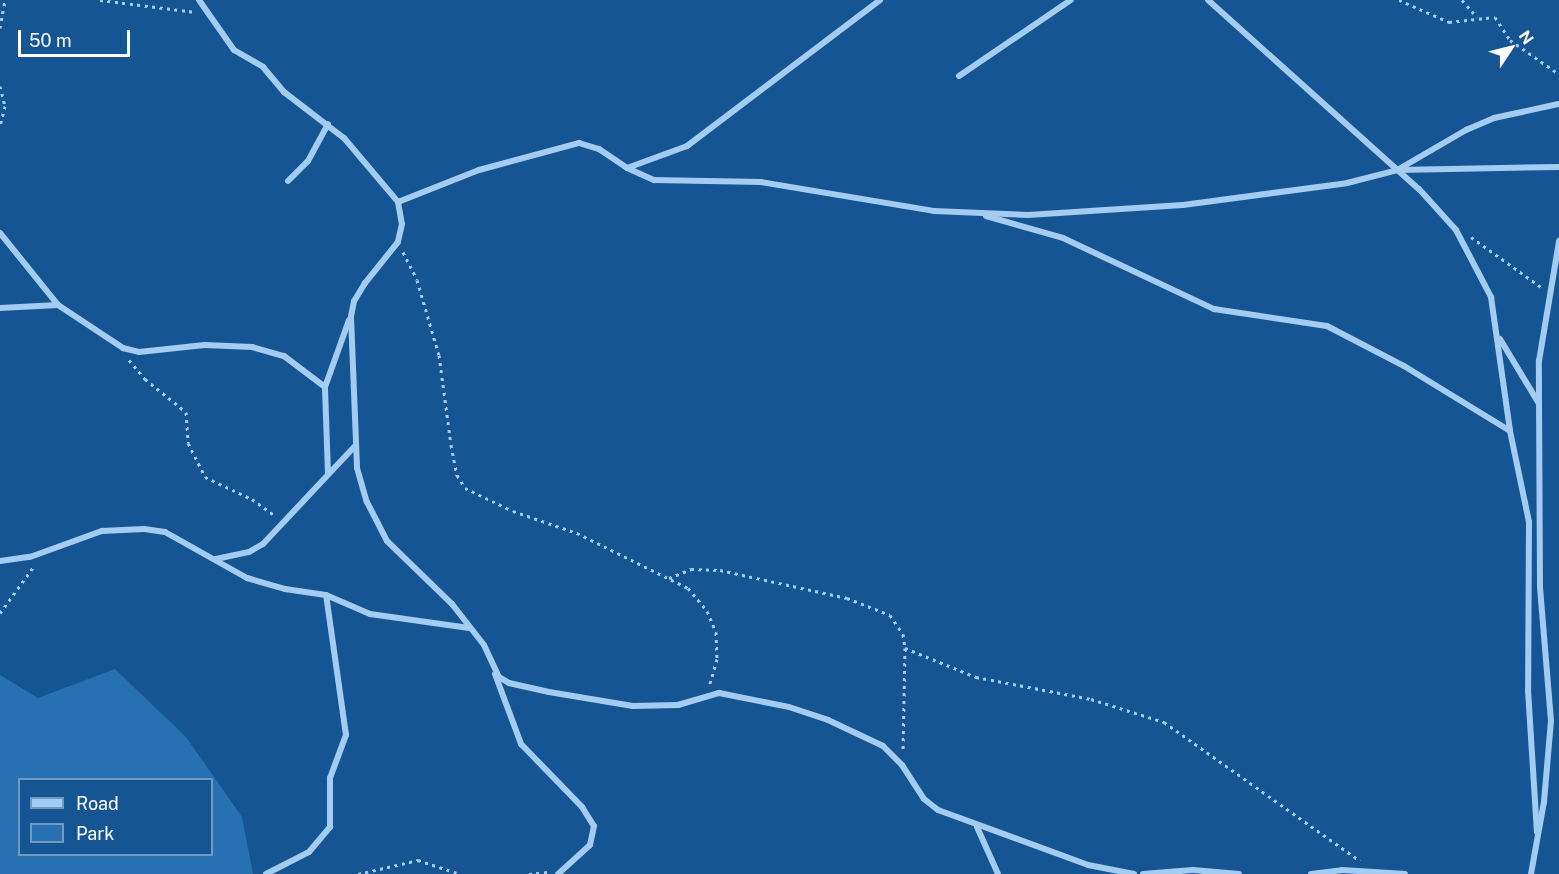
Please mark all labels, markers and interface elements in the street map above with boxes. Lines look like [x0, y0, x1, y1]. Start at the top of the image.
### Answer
scale bar [21, 18, 134, 56]
north arrow [1481, 18, 1541, 78]
text: N [1515, 27, 1538, 48]
text: 50 m [29, 30, 72, 51]
legend [18, 778, 213, 856]
text: Road [76, 793, 119, 814]
text: Park [76, 823, 114, 844]

